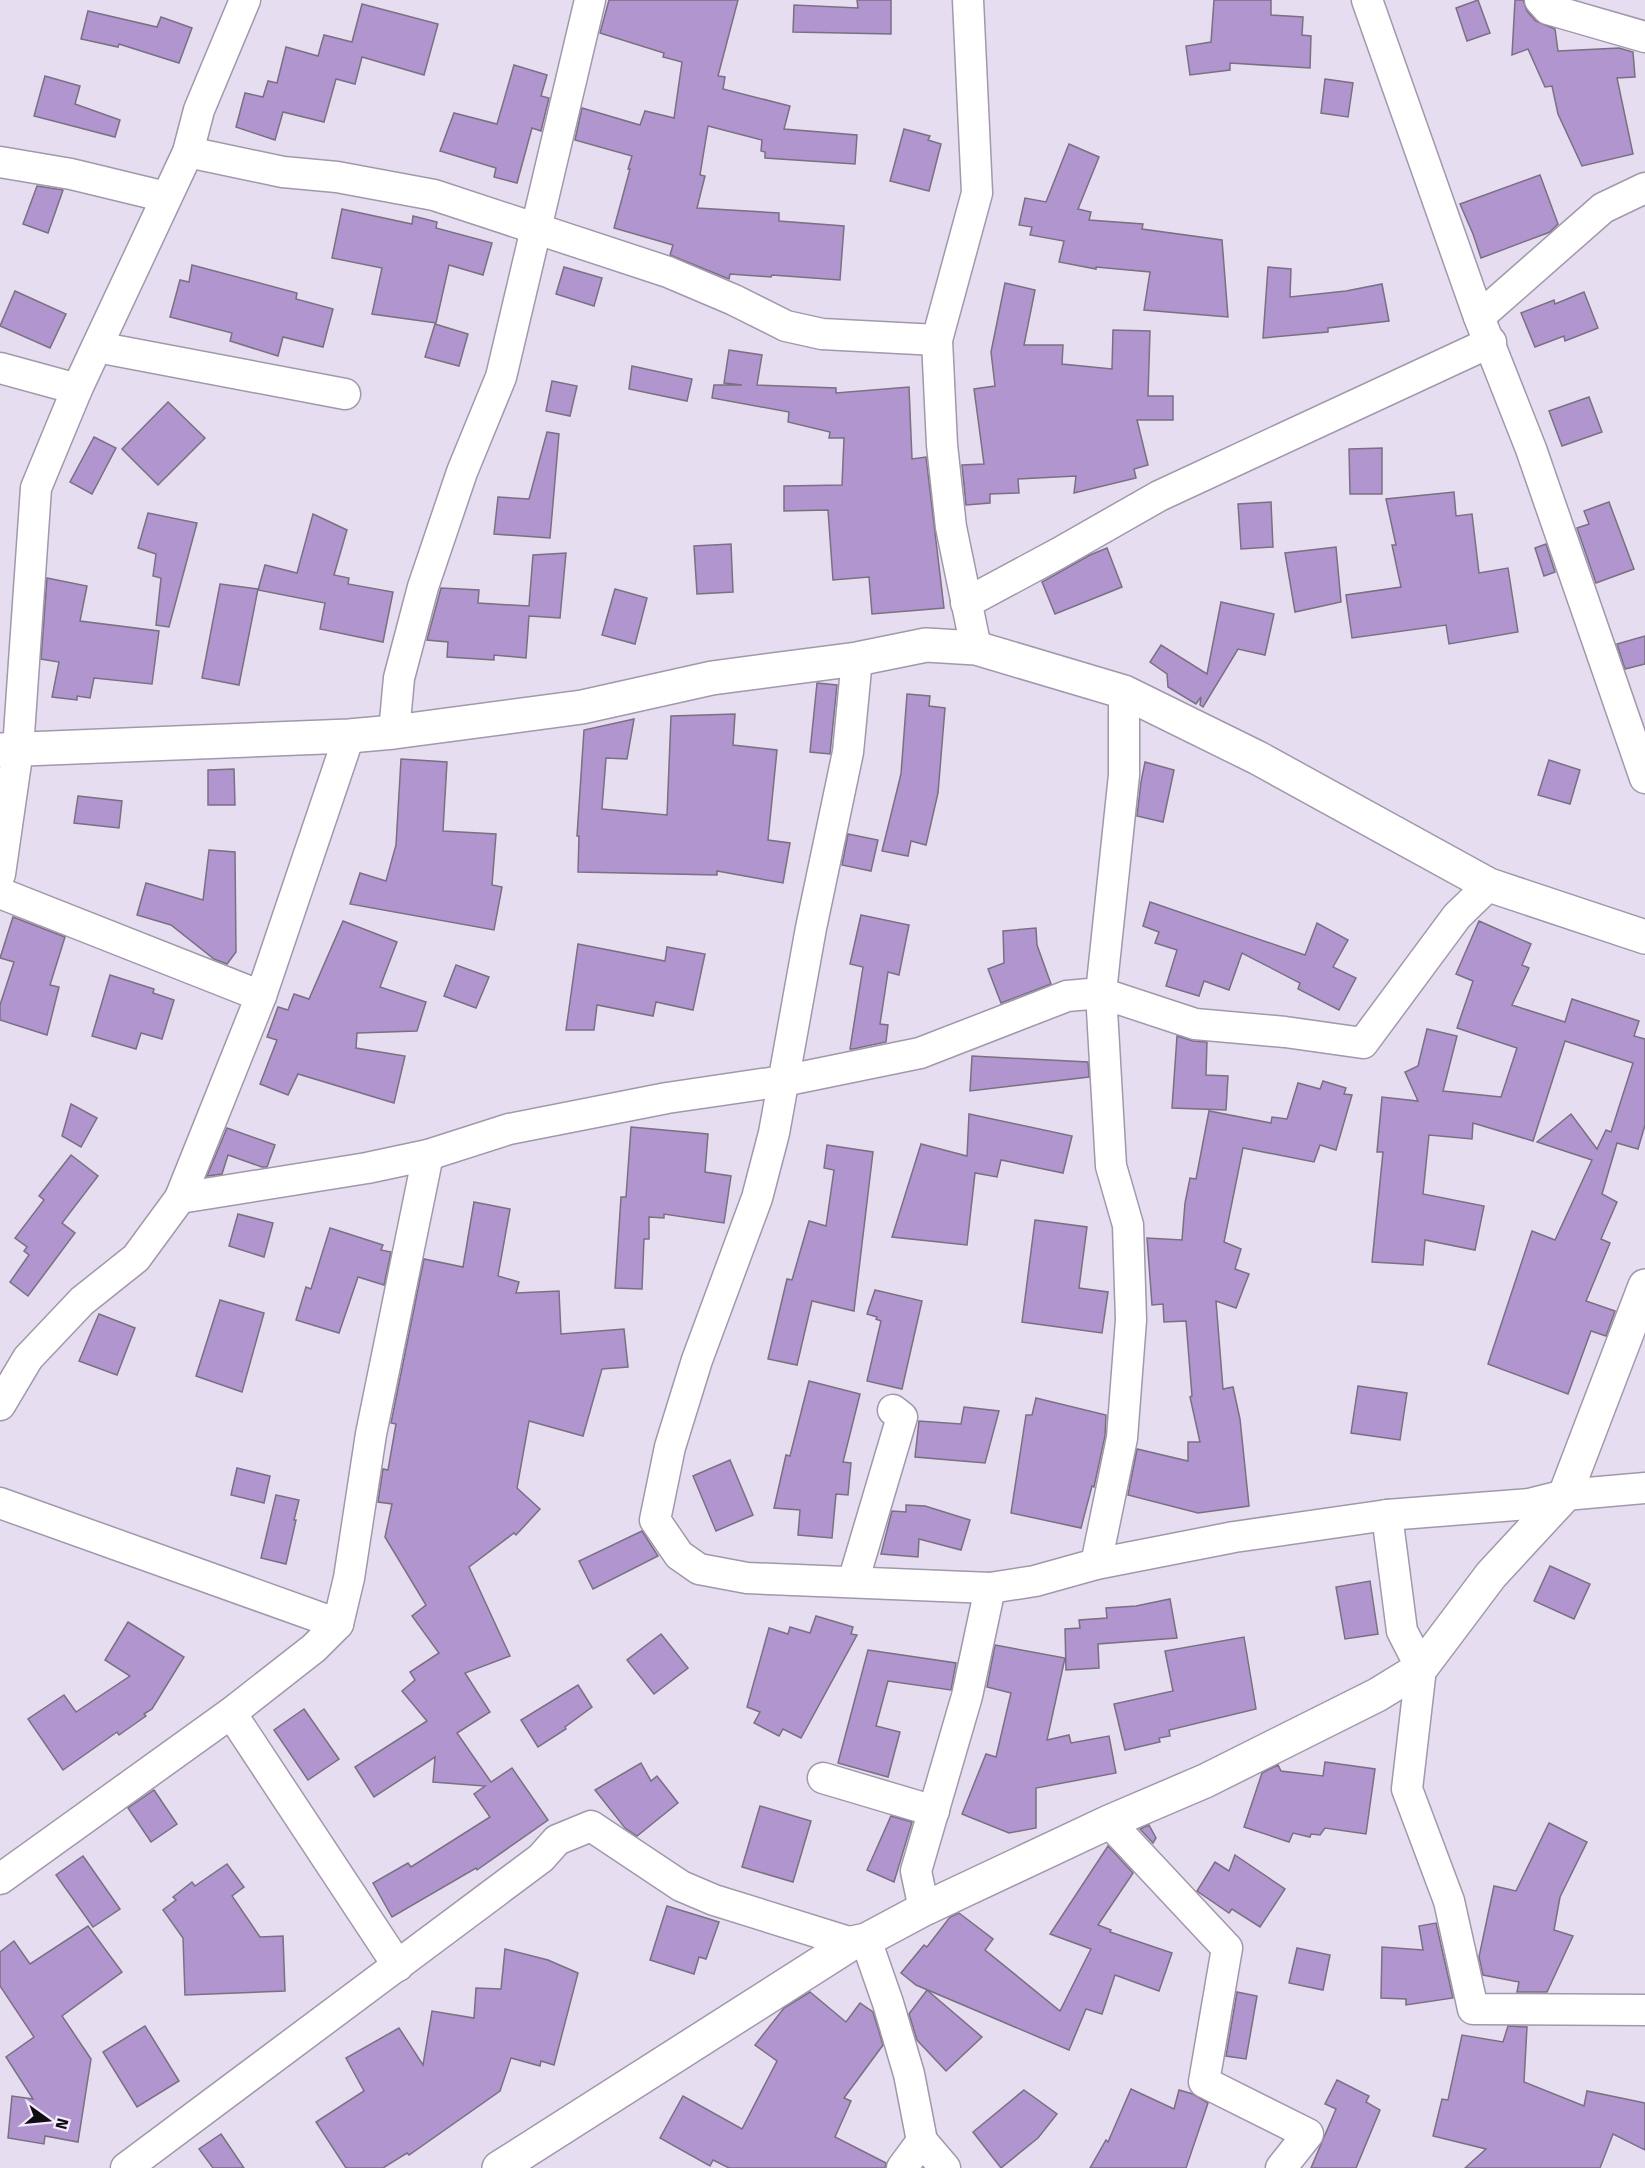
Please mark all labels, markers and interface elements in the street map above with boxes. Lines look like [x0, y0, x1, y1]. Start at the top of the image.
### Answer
north arrow [18, 2090, 78, 2150]
text: N [51, 2116, 73, 2131]

